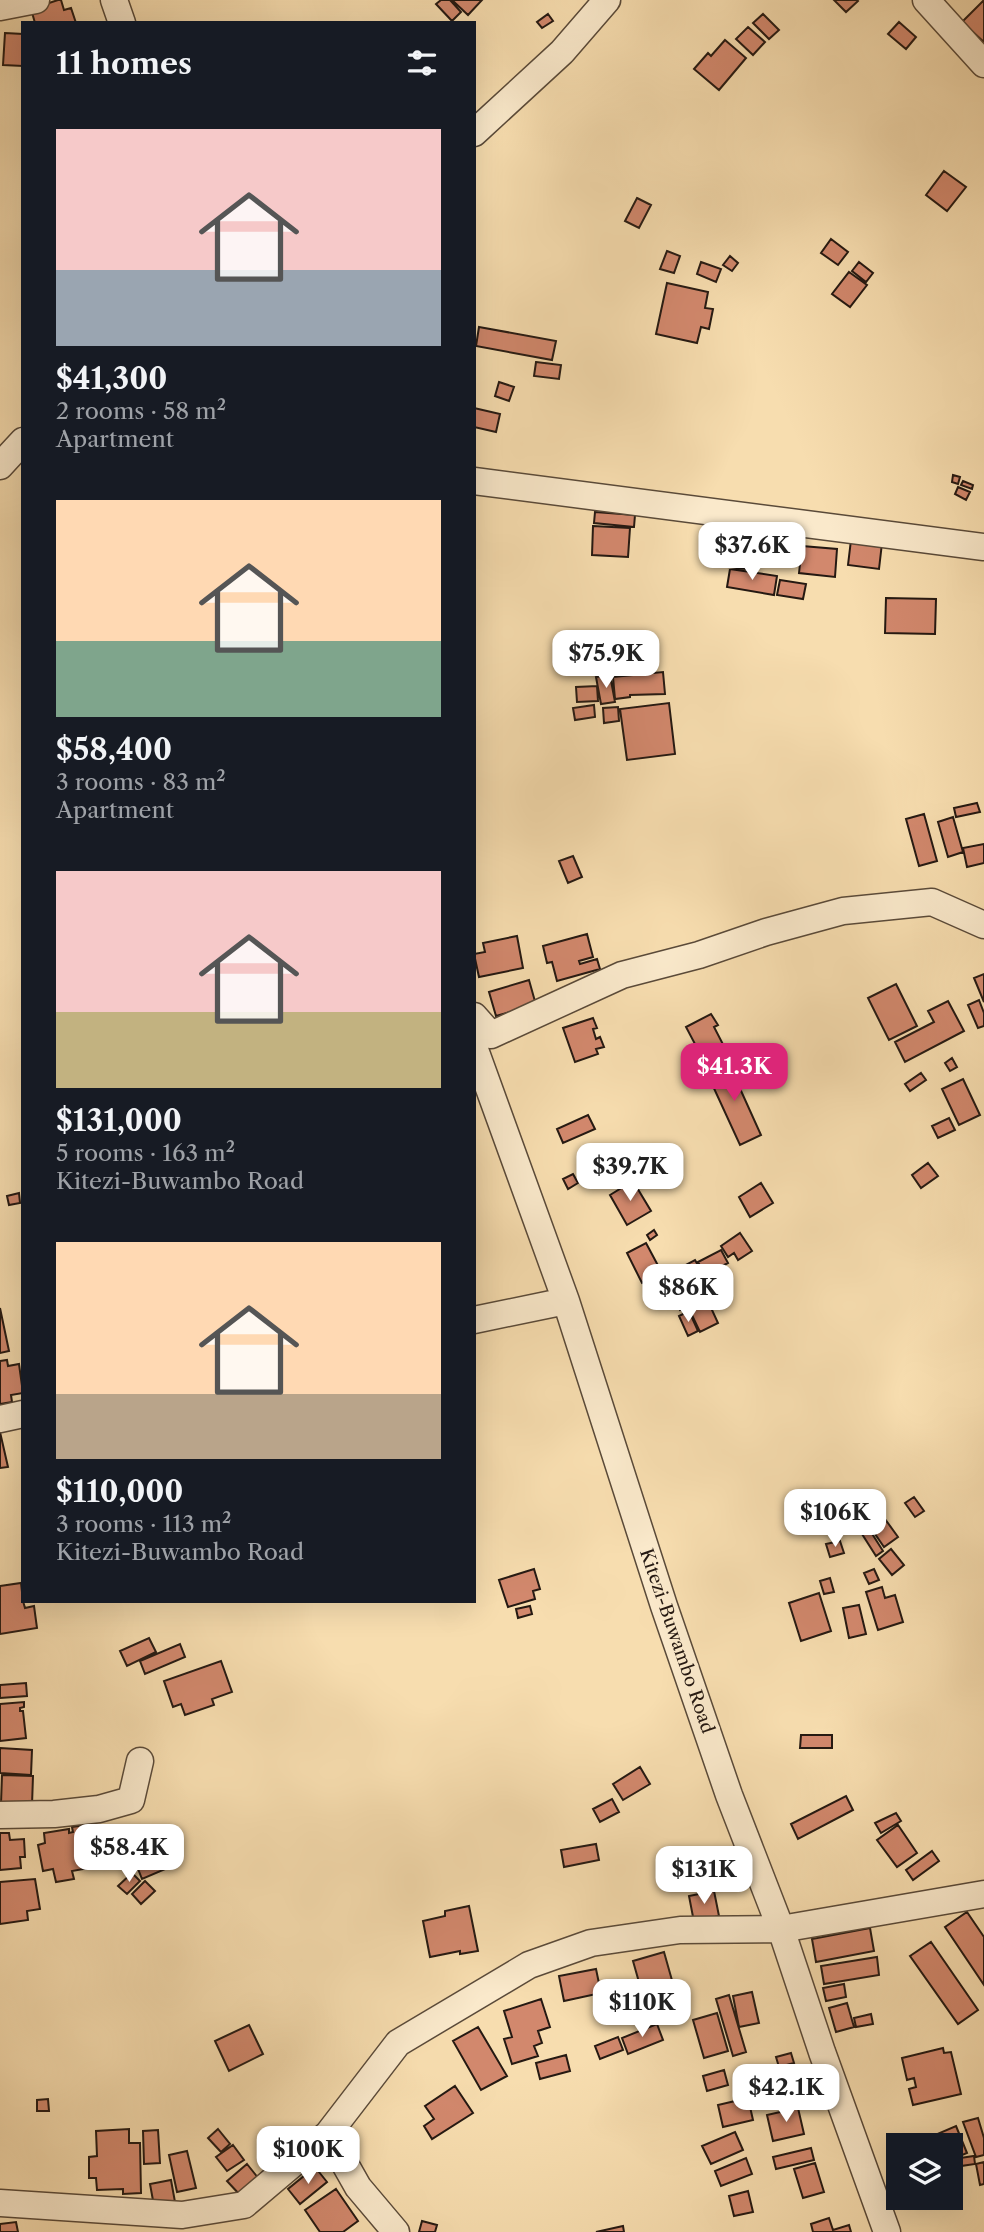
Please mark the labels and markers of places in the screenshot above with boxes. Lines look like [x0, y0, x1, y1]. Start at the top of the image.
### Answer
pin: $37.6K [695, 522, 809, 582]
pin: $75.9K [549, 630, 663, 690]
pin: $41.3K [677, 1044, 791, 1103]
pin: $39.7K [573, 1144, 687, 1203]
pin: $86K [647, 1264, 729, 1324]
pin: $106K [786, 1490, 884, 1549]
pin: $58.4K [72, 1825, 186, 1884]
pin: $131K [655, 1846, 753, 1906]
pin: $110K [593, 1980, 691, 2039]
pin: $42.1K [729, 2064, 843, 2124]
pin: $100K [259, 2126, 357, 2186]

